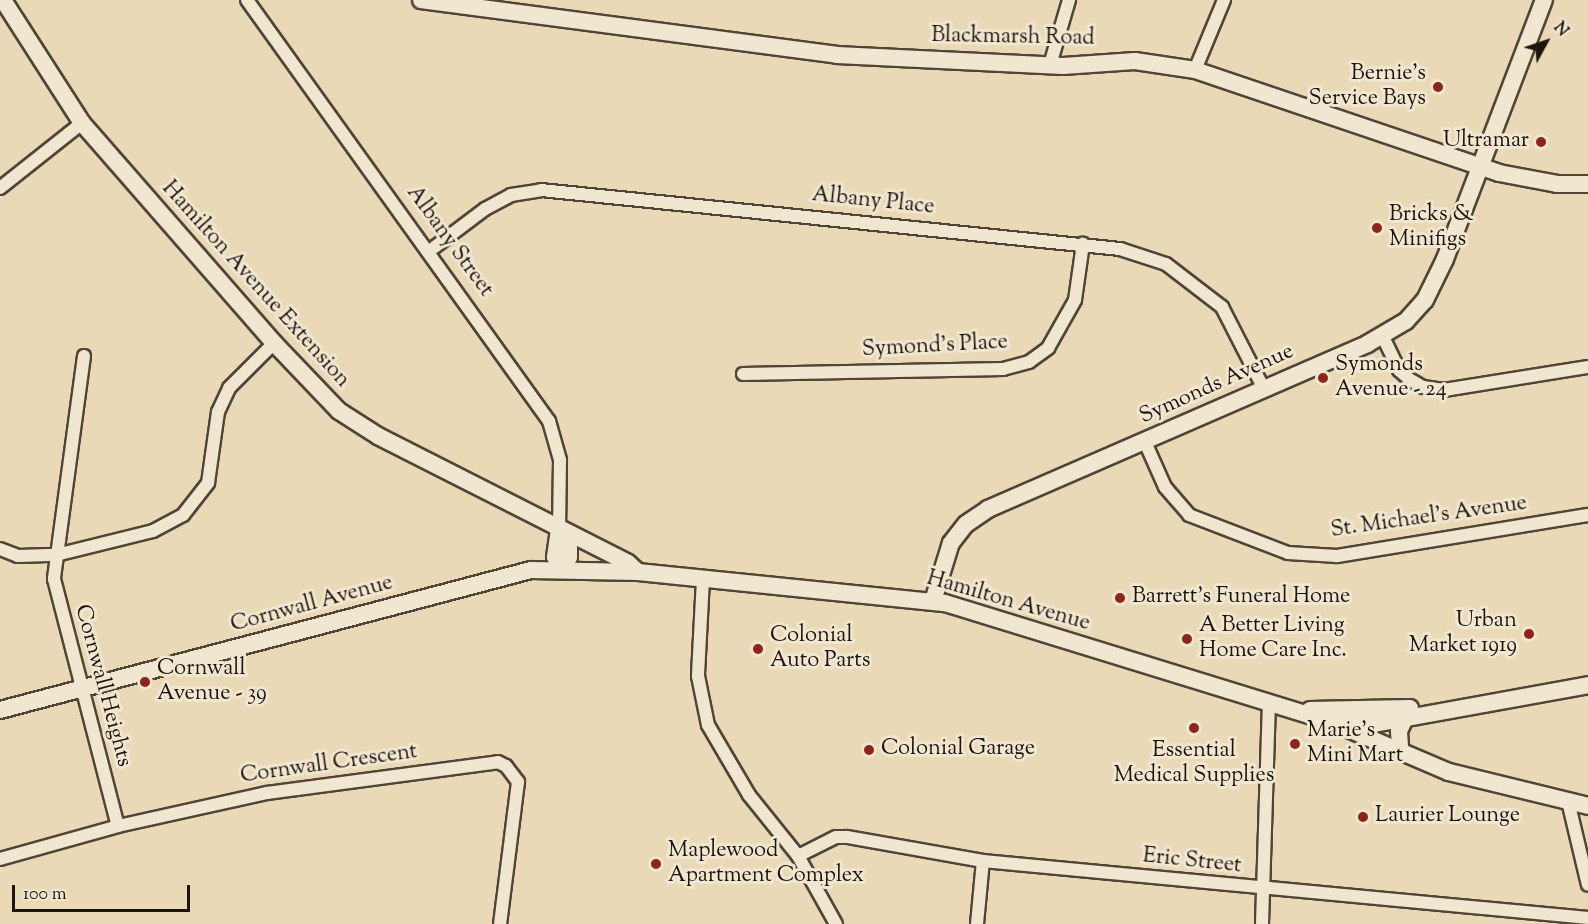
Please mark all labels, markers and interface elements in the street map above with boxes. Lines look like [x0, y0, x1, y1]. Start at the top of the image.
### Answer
north arrow [1516, 12, 1576, 72]
text: N [1547, 18, 1573, 42]
street label: Blackmarsh Road [931, 23, 1095, 53]
place label: Bernie's Service Bays [1309, 61, 1426, 112]
marker: Bernie's Service Bays [1431, 80, 1445, 94]
place label: Ultramar [1443, 129, 1529, 155]
marker: Ultramar [1534, 135, 1548, 149]
street label: Hamilton Avenue Extension [155, 176, 355, 394]
street label: Albany Street [400, 181, 498, 303]
street label: Albany Place [810, 182, 936, 222]
place label: Bricks & Minifigs [1389, 202, 1473, 254]
marker: Bricks & Minifigs [1370, 221, 1384, 235]
street label: Symond's Place [861, 330, 1009, 364]
street label: Symonds Avenue [1136, 339, 1298, 431]
place label: Symonds Avenue - 24 [1335, 352, 1447, 404]
marker: Symonds Avenue - 24 [1316, 371, 1330, 385]
street label: St. Michael's Avenue [1329, 491, 1529, 545]
street label: Hamilton Avenue [923, 566, 1093, 638]
street label: Cornwall Avenue [228, 571, 396, 639]
place label: Barrett's Funeral Home [1132, 585, 1350, 611]
marker: Barrett's Funeral Home [1113, 591, 1127, 605]
street label: Cornwall Heights [68, 602, 136, 770]
place label: Urban Market 1919 [1409, 608, 1517, 660]
place label: A Better Living Home Care Inc. [1199, 613, 1347, 664]
place label: Colonial Auto Parts [770, 623, 870, 674]
marker: Urban Market 1919 [1522, 627, 1536, 641]
marker: A Better Living Home Care Inc. [1180, 632, 1194, 646]
marker: Colonial Auto Parts [751, 642, 765, 656]
place label: Cornwall Avenue - 39 [157, 656, 267, 708]
marker: Cornwall Avenue - 39 [138, 675, 152, 689]
place label: Marie's Mini Mart [1307, 718, 1403, 770]
marker: Essential Medical Supplies [1187, 721, 1201, 735]
place label: Colonial Garage [881, 737, 1035, 763]
marker: Marie's Mini Mart [1288, 737, 1302, 751]
place label: Essential Medical Supplies [1114, 738, 1274, 790]
street label: Cornwall Crescent [239, 740, 419, 790]
marker: Colonial Garage [862, 743, 876, 757]
place label: Laurier Lounge [1375, 804, 1520, 830]
marker: Laurier Lounge [1356, 810, 1370, 824]
place label: Maplewood Apartment Complex [668, 838, 864, 890]
street label: Eric Street [1141, 844, 1243, 880]
marker: Maplewood Apartment Complex [649, 857, 663, 871]
scale bar [15, 873, 194, 911]
text: 100 m [23, 882, 67, 908]

